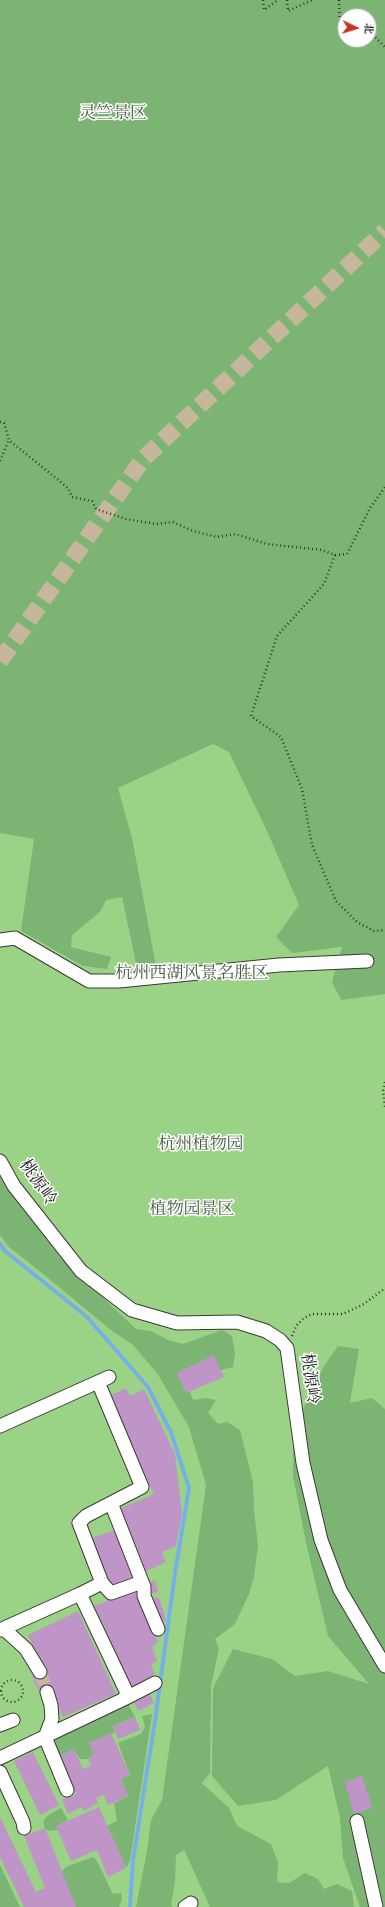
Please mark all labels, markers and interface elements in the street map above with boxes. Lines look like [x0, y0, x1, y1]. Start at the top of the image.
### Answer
north arrow [337, 8, 377, 48]
text: 北 [361, 23, 376, 35]
park label: 灵竺景区 [79, 104, 147, 124]
park label: 杭州西湖风景名胜区 [116, 964, 268, 984]
park label: 杭州植物园 [159, 1135, 243, 1155]
street label: 桃源岭 [14, 1156, 60, 1210]
park label: 植物园景区 [150, 1200, 234, 1220]
street label: 桃源岭 [295, 1352, 323, 1406]

